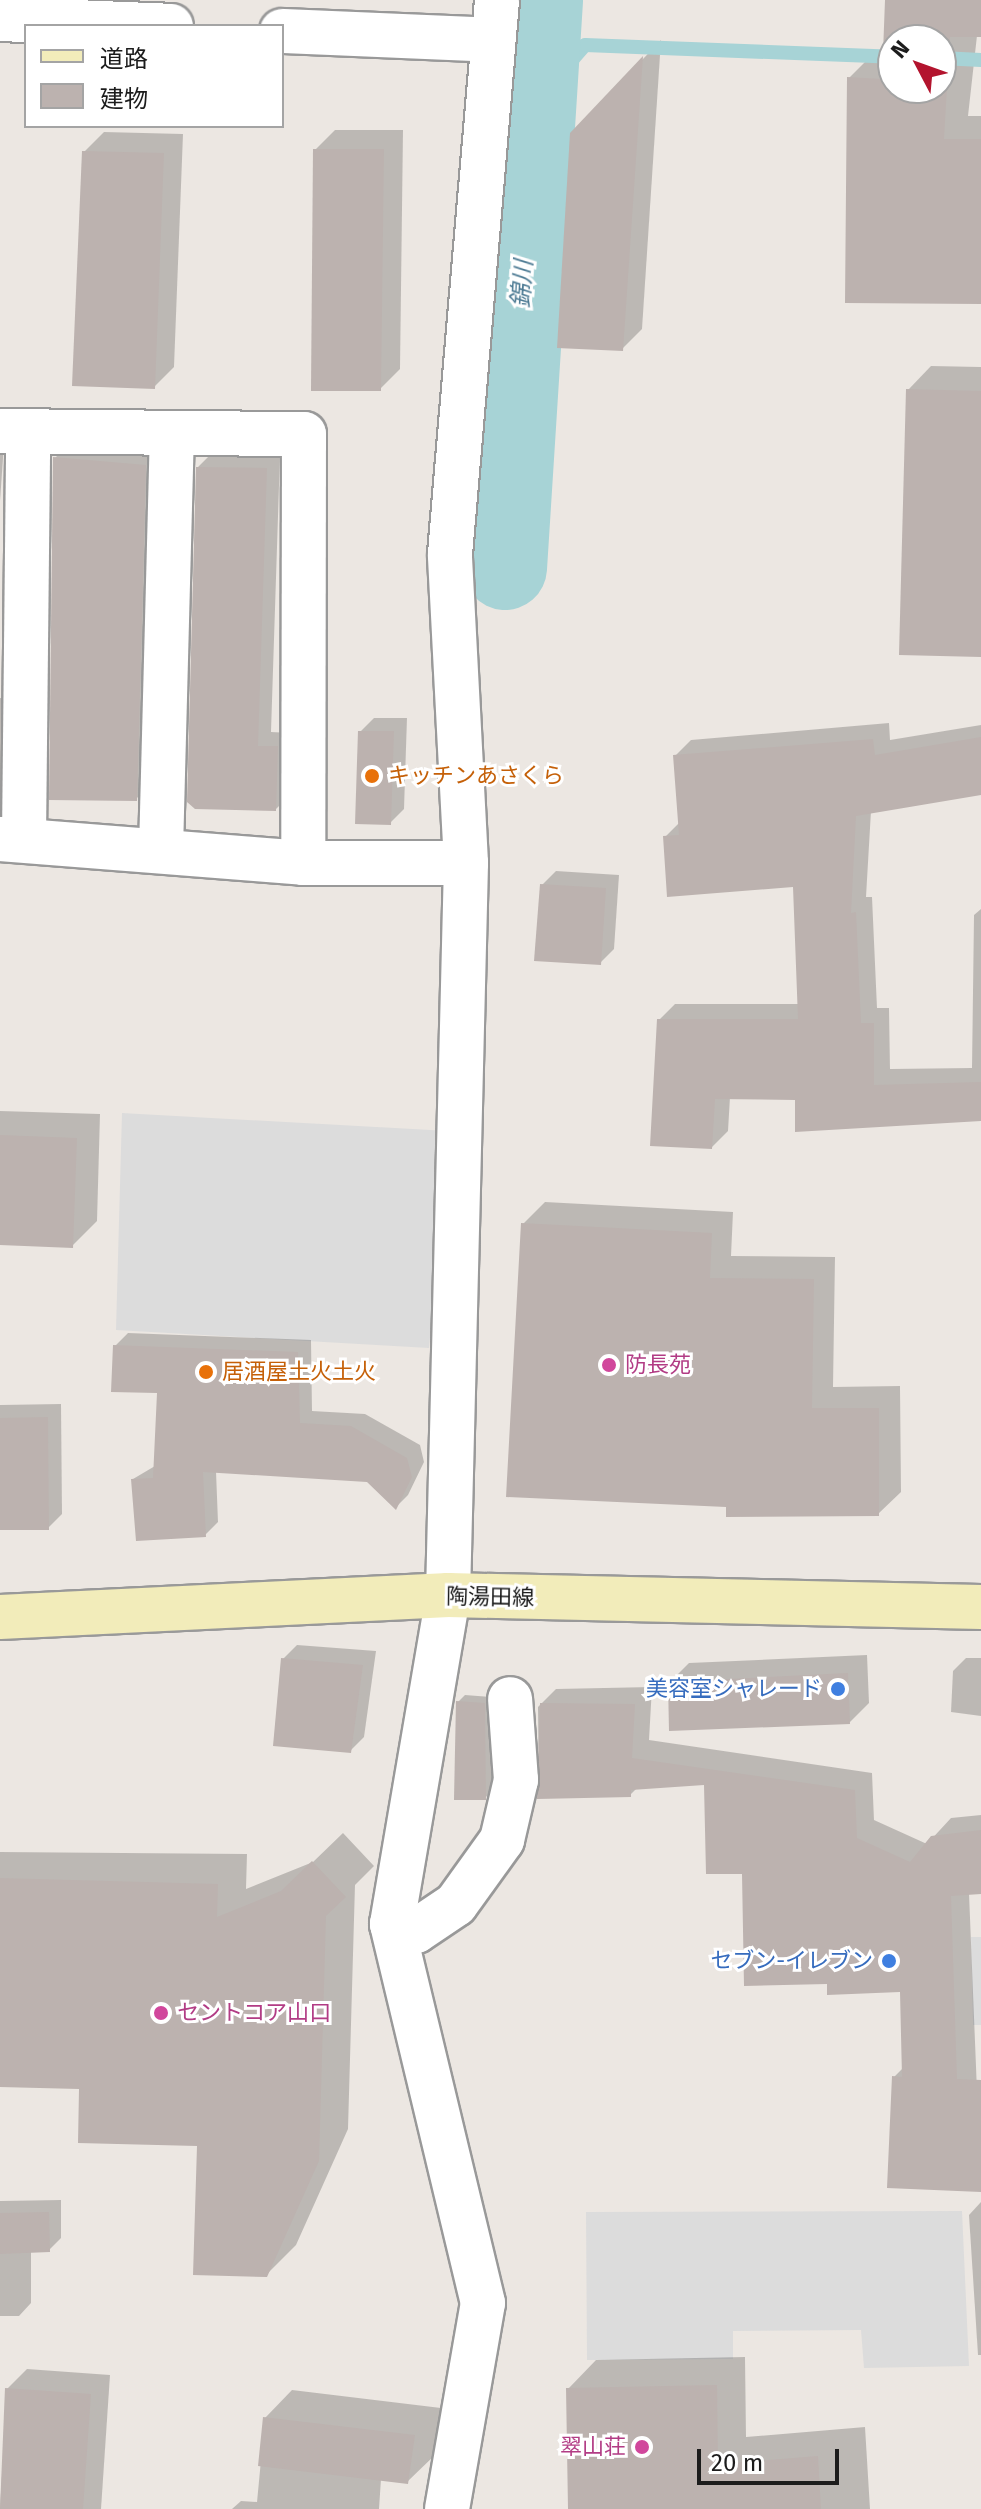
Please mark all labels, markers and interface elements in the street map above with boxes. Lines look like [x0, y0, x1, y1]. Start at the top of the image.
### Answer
legend [24, 24, 284, 128]
north arrow [877, 24, 957, 104]
text: N [885, 35, 915, 64]
text: 道路 [100, 45, 148, 73]
text: 建物 [100, 85, 148, 113]
water label: 錦川 [507, 259, 539, 309]
place label: キッチンあさくら [388, 763, 564, 789]
marker: キッチンあさくら [363, 767, 381, 785]
place label: 防長苑 [625, 1352, 691, 1378]
marker: 防長苑 [600, 1356, 618, 1374]
place label: 居酒屋土火土火 [222, 1359, 376, 1385]
marker: 居酒屋土火土火 [197, 1363, 215, 1381]
street label: 陶湯田線 [446, 1583, 534, 1611]
place label: 美容室シャレード [646, 1676, 822, 1702]
marker: 美容室シャレード [829, 1680, 847, 1698]
place label: セブン-イレブン [710, 1948, 873, 1974]
marker: セブン-イレブン [880, 1952, 898, 1970]
place label: セントコア山口 [177, 2000, 331, 2026]
marker: セントコア山口 [152, 2004, 170, 2022]
scale bar [701, 2433, 843, 2483]
place label: 翠山荘 [560, 2434, 626, 2460]
marker: 翠山荘 [633, 2438, 651, 2456]
text: 20 m [711, 2449, 763, 2477]

